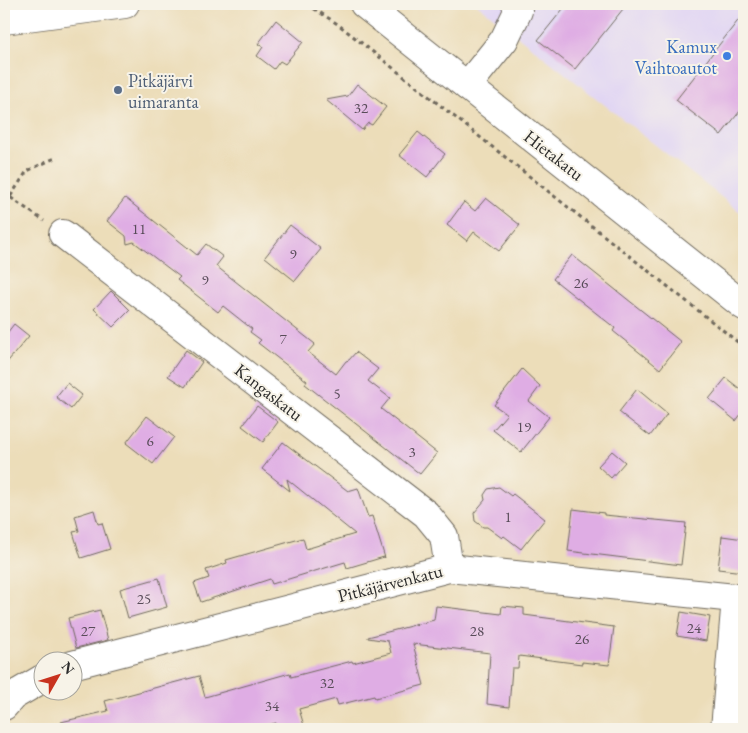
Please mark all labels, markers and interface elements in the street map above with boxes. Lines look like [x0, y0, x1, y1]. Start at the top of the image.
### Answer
place label: Kamux Vaihtoautot [635, 35, 717, 79]
marker: Kamux Vaihtoautot [721, 50, 733, 62]
place label: Pitkäjärvi uimaranta [128, 69, 199, 113]
marker: Pitkäjärvi uimaranta [112, 84, 124, 96]
house number: 32 [354, 98, 369, 117]
street label: Hietakatu [519, 125, 589, 186]
house number: 11 [132, 219, 146, 238]
house number: 9 [289, 244, 297, 263]
house number: 9 [201, 270, 209, 289]
house number: 26 [574, 273, 588, 292]
house number: 7 [279, 329, 287, 348]
street label: Kangaskatu [230, 358, 308, 426]
house number: 5 [333, 384, 341, 403]
house number: 19 [517, 417, 531, 436]
house number: 6 [146, 431, 154, 450]
house number: 3 [408, 442, 416, 461]
house number: 1 [504, 507, 512, 526]
street label: Pitkäjärvenkatu [335, 559, 445, 607]
house number: 25 [137, 589, 151, 608]
house number: 24 [687, 618, 702, 637]
house number: 27 [81, 621, 96, 640]
house number: 28 [470, 621, 484, 640]
house number: 26 [575, 629, 589, 648]
north arrow [32, 650, 82, 700]
text: N [58, 658, 79, 678]
house number: 32 [320, 673, 335, 692]
house number: 34 [265, 696, 280, 715]

